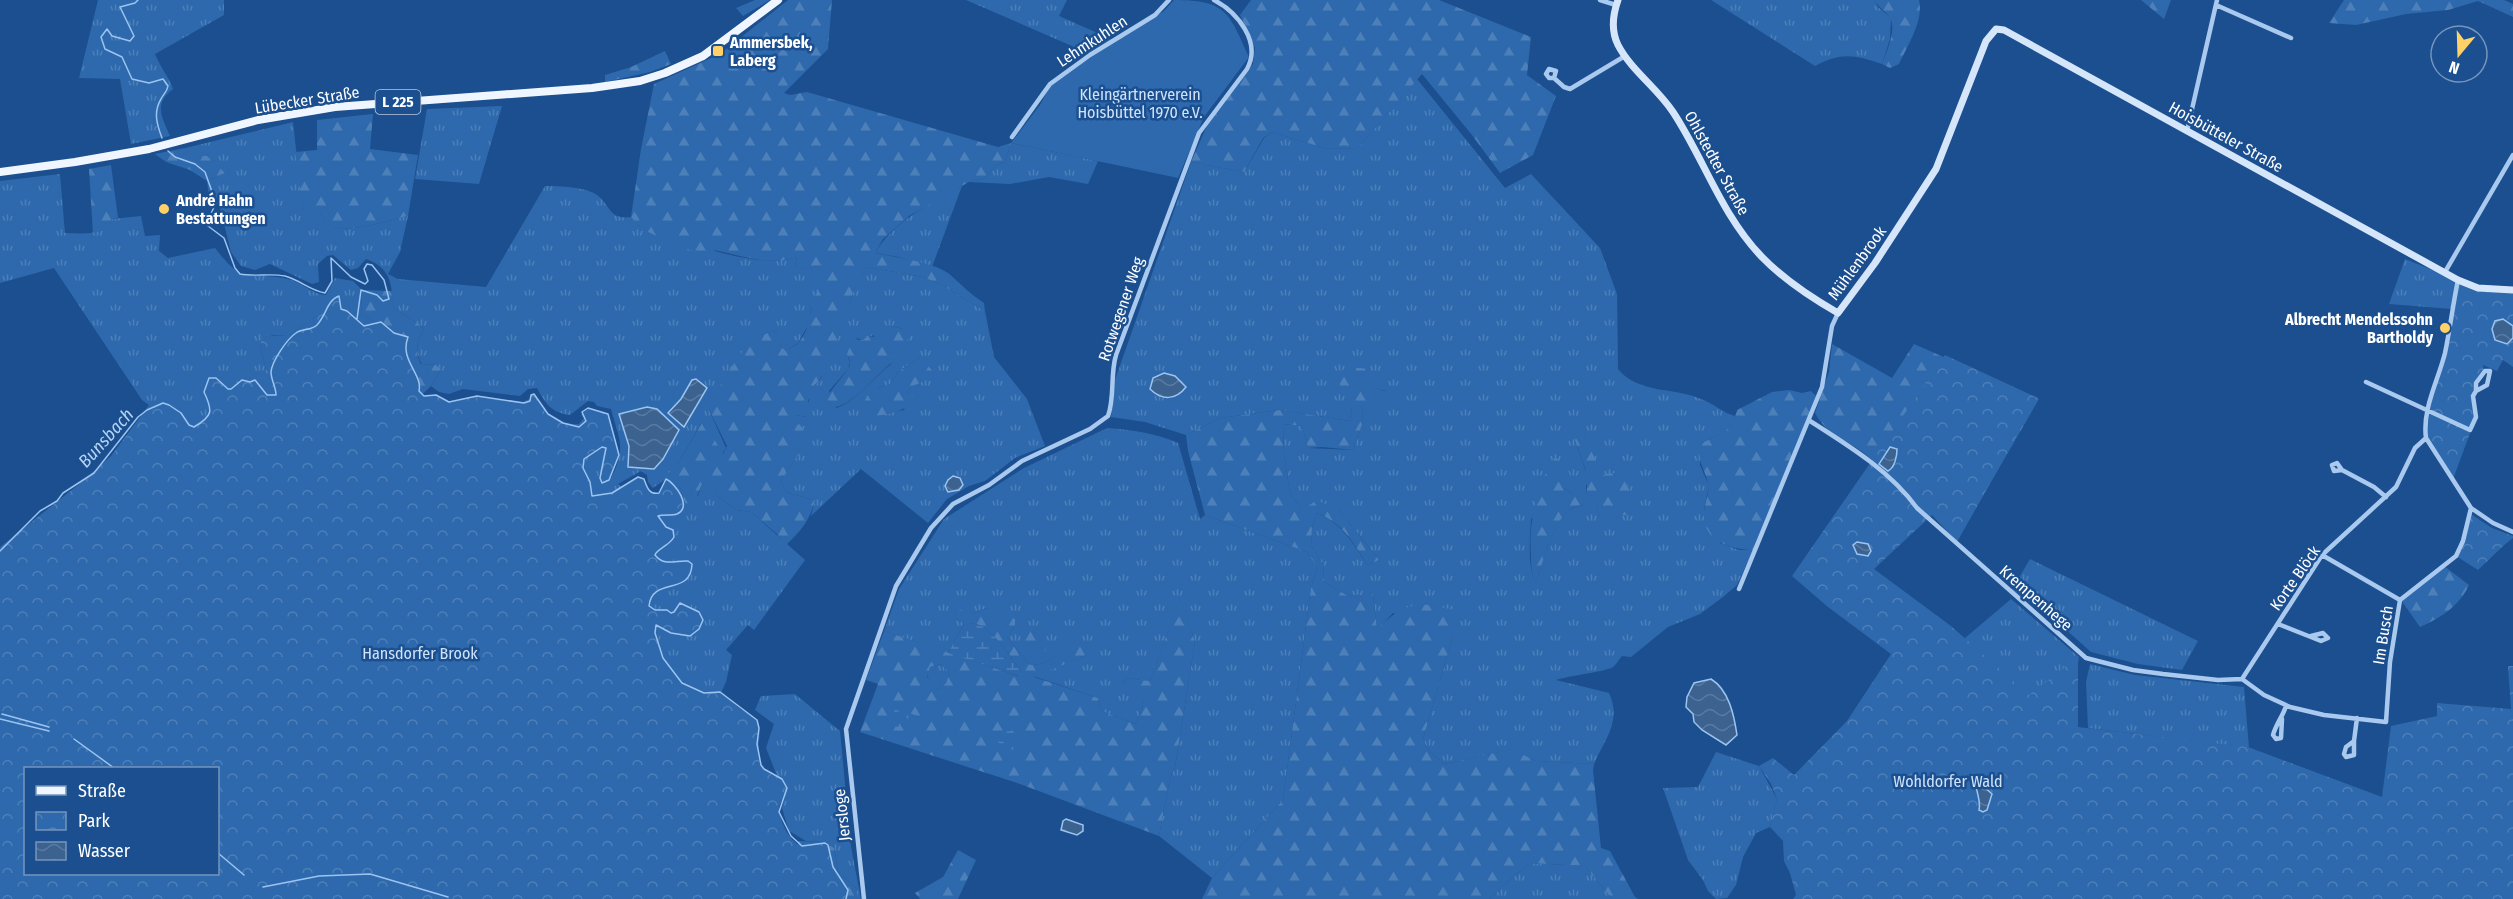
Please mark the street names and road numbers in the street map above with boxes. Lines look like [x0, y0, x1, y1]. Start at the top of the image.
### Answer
street label: Lehmkuhlen [1053, 11, 1131, 71]
street label: Lübecker Straße [253, 82, 361, 118]
road number: L 225 [376, 90, 420, 114]
street label: Hoisbütteler Straße [2165, 98, 2287, 176]
street label: Ohlstedter Straße [1681, 108, 1753, 218]
street label: Mühlenbrook [1824, 222, 1890, 304]
street label: Rotwegener Weg [1094, 254, 1148, 363]
street label: Korte Blöck [2266, 542, 2324, 614]
street label: Krempenhege [1996, 561, 2076, 635]
street label: Im Busch [2369, 604, 2397, 666]
street label: Jersloge [830, 788, 854, 842]

